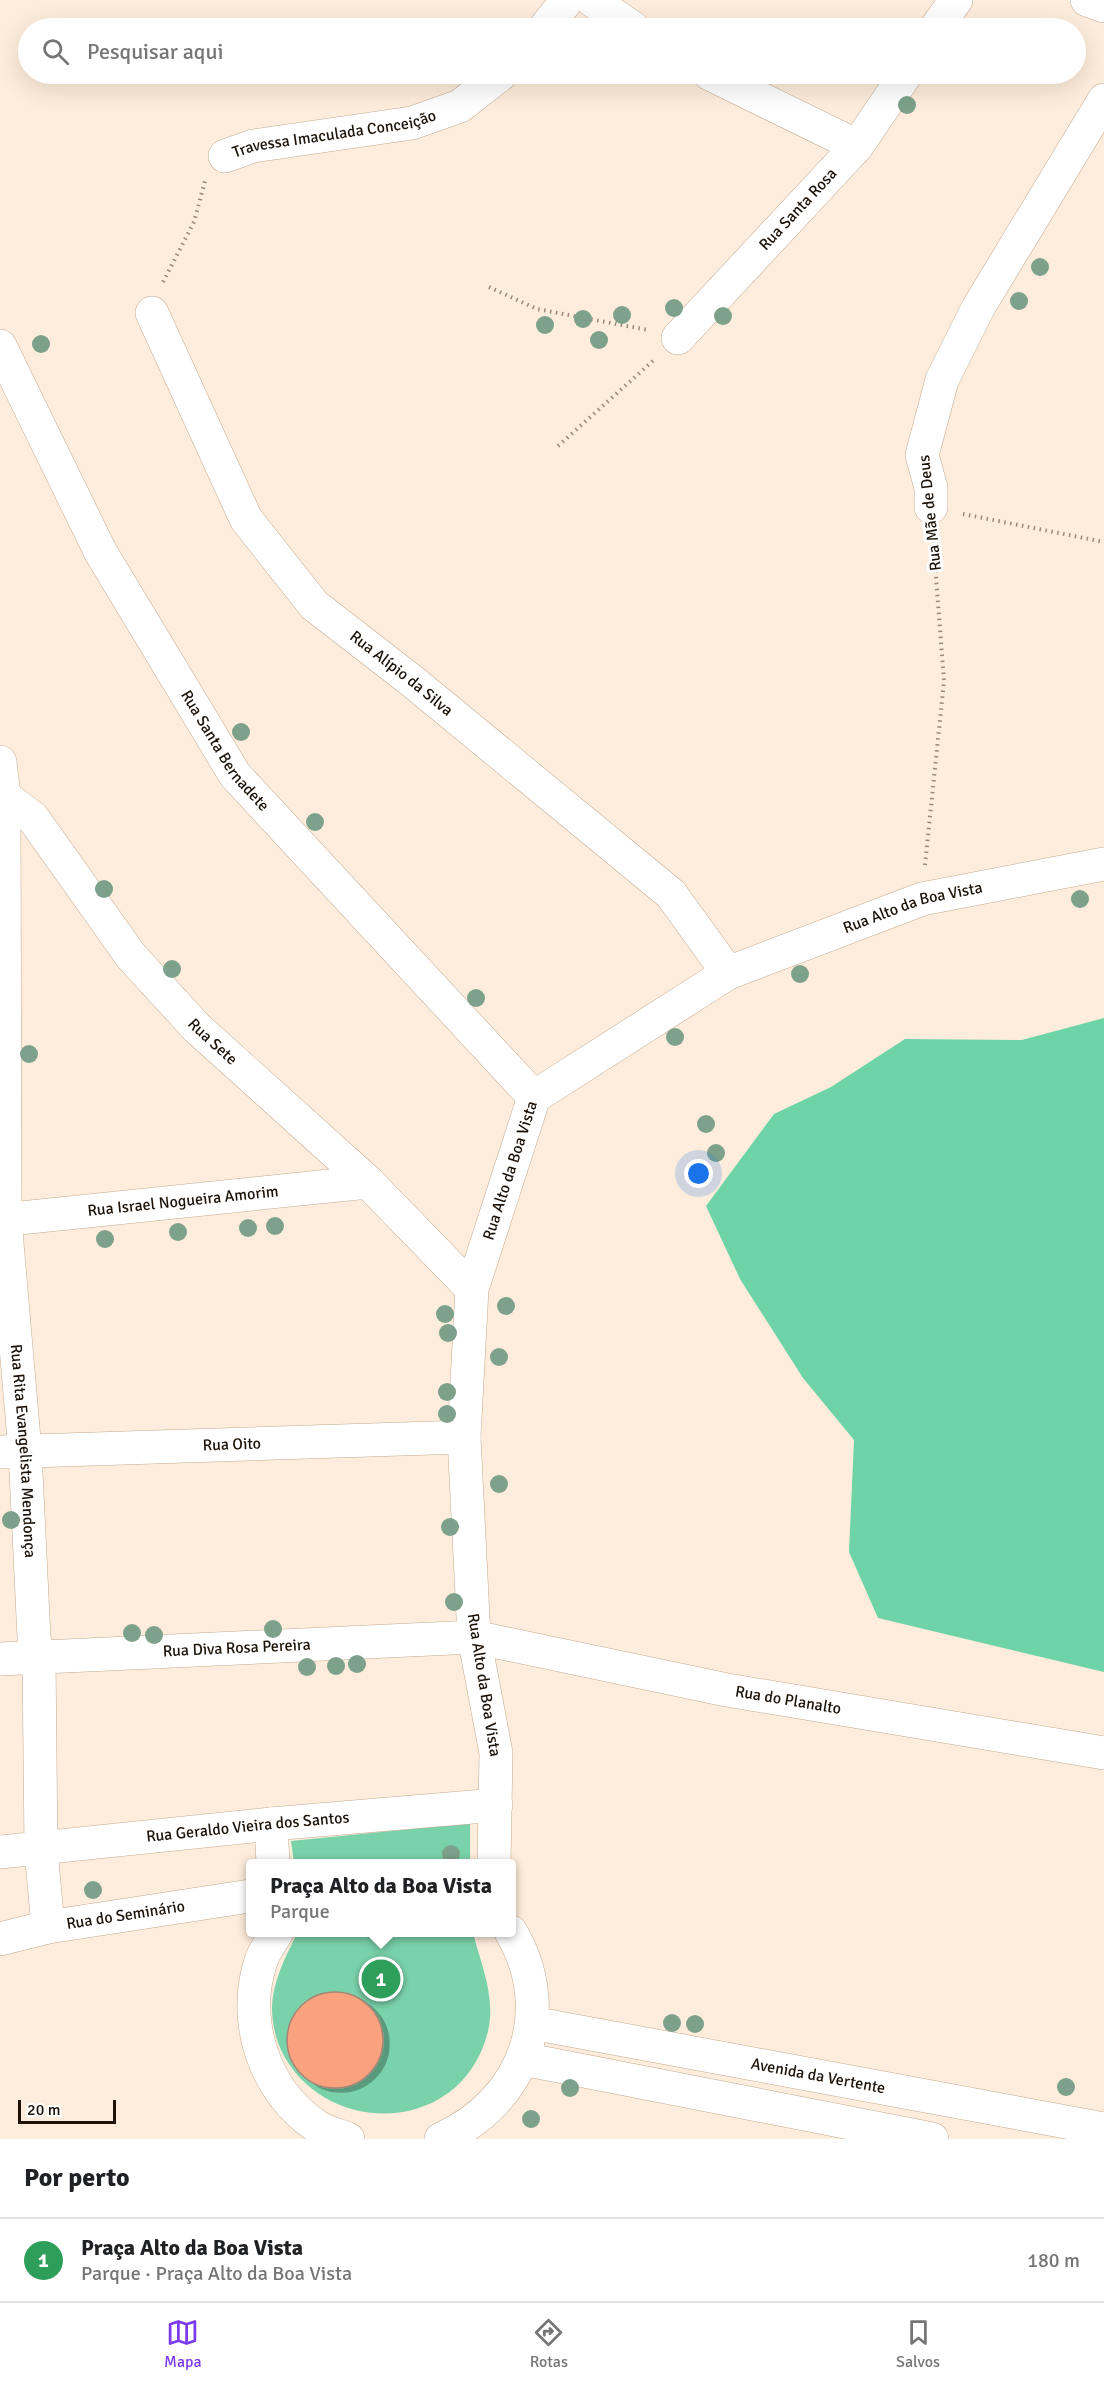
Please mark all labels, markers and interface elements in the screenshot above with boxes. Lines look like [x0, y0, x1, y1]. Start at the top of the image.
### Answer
search box [18, 18, 1086, 84]
icon: search [39, 35, 72, 68]
text: Pesquisar aqui [87, 38, 223, 65]
street label: Travessa Imaculada Conceição [230, 105, 439, 162]
street label: Rua Santa Rosa [755, 164, 841, 255]
street label: Rua Mãe de Deus [914, 454, 946, 572]
street label: Rua Alípio da Silva [346, 626, 457, 721]
street label: Rua Santa Bernadete [176, 687, 274, 815]
street label: Rua Alto da Boa Vista [840, 878, 984, 938]
street label: Rua Sete [183, 1014, 241, 1069]
street label: Rua Alto da Boa Vista [478, 1098, 542, 1243]
your location [684, 1159, 713, 1188]
street label: Rua Israel Nogueira Amorim [87, 1181, 279, 1221]
street label: Rua Rita Evangelista Mendonça [6, 1343, 40, 1558]
street label: Rua Oito [202, 1434, 261, 1455]
street label: Rua Alto da Boa Vista [463, 1612, 505, 1758]
street label: Rua Diva Rosa Pereira [162, 1635, 311, 1661]
street label: Rua do Planalto [734, 1682, 843, 1719]
street label: Rua Geraldo Vieira dos Santos [145, 1807, 350, 1847]
popup [246, 1859, 516, 1937]
text: Praça Alto da Boa Vista [270, 1872, 492, 1899]
street label: Rua do Seminário [65, 1896, 186, 1934]
text: Parque [270, 1899, 330, 1924]
pin: 1 [362, 1956, 400, 2002]
street label: Avenida da Vertente [749, 2054, 887, 2098]
scale bar [18, 2097, 116, 2124]
text: 20 m [27, 2100, 61, 2120]
text: Por perto [24, 2162, 130, 2194]
text: Praça Alto da Boa Vista [81, 2234, 303, 2261]
text: 1 [38, 2248, 49, 2273]
text: 180 m [1027, 2248, 1080, 2273]
text: Parque · Praça Alto da Boa Vista [81, 2261, 352, 2286]
tab: Mapa [164, 2316, 202, 2372]
tab: Rotas [530, 2316, 568, 2372]
tab: Salvos [896, 2316, 940, 2372]

